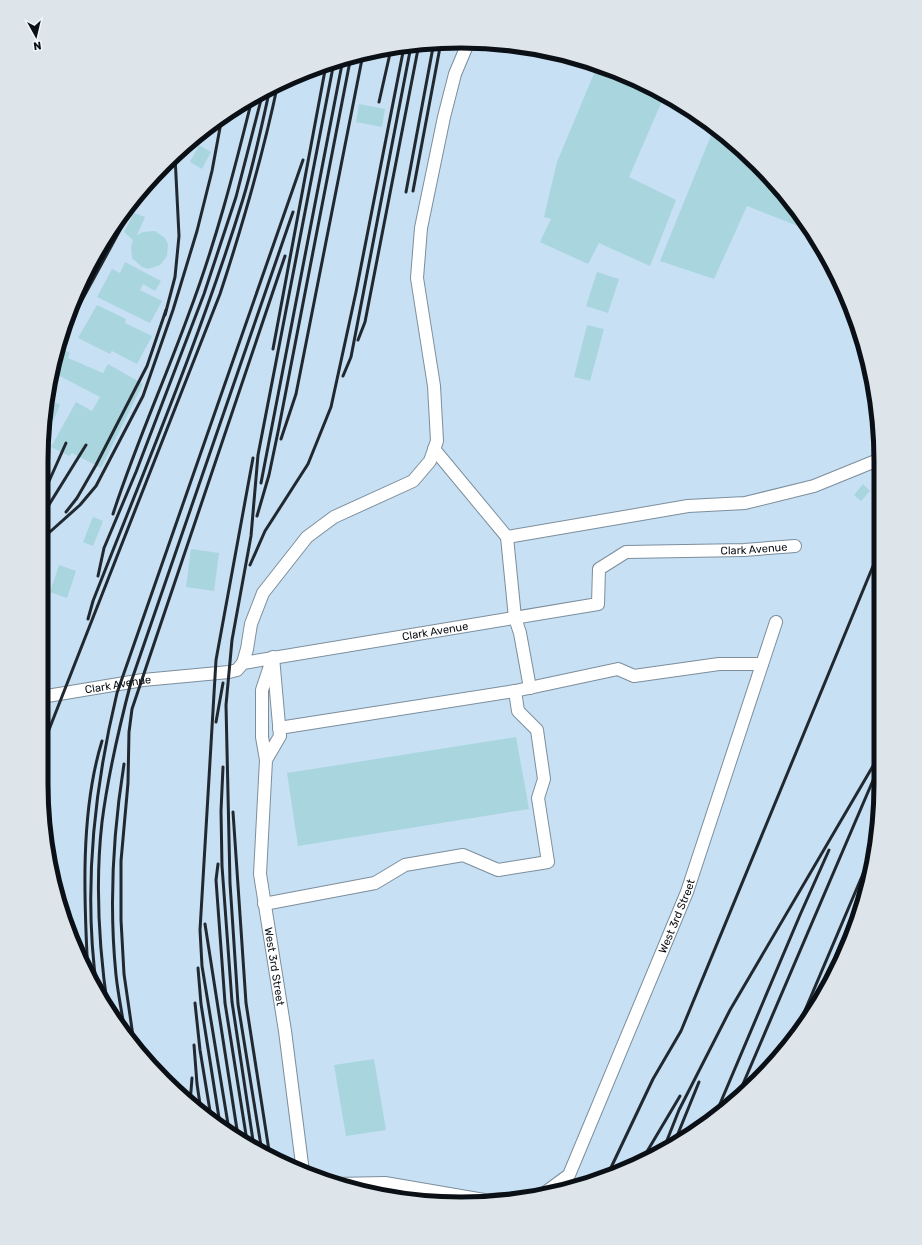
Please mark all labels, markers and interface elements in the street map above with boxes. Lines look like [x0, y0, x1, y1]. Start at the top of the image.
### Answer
north arrow [16, 16, 56, 56]
text: N [32, 38, 42, 52]
street label: Clark Avenue [720, 540, 788, 557]
street label: Clark Avenue [401, 619, 469, 643]
street label: Clark Avenue [84, 673, 152, 696]
street label: West 3rd Street [656, 877, 698, 955]
street label: West 3rd Street [262, 926, 287, 1007]

